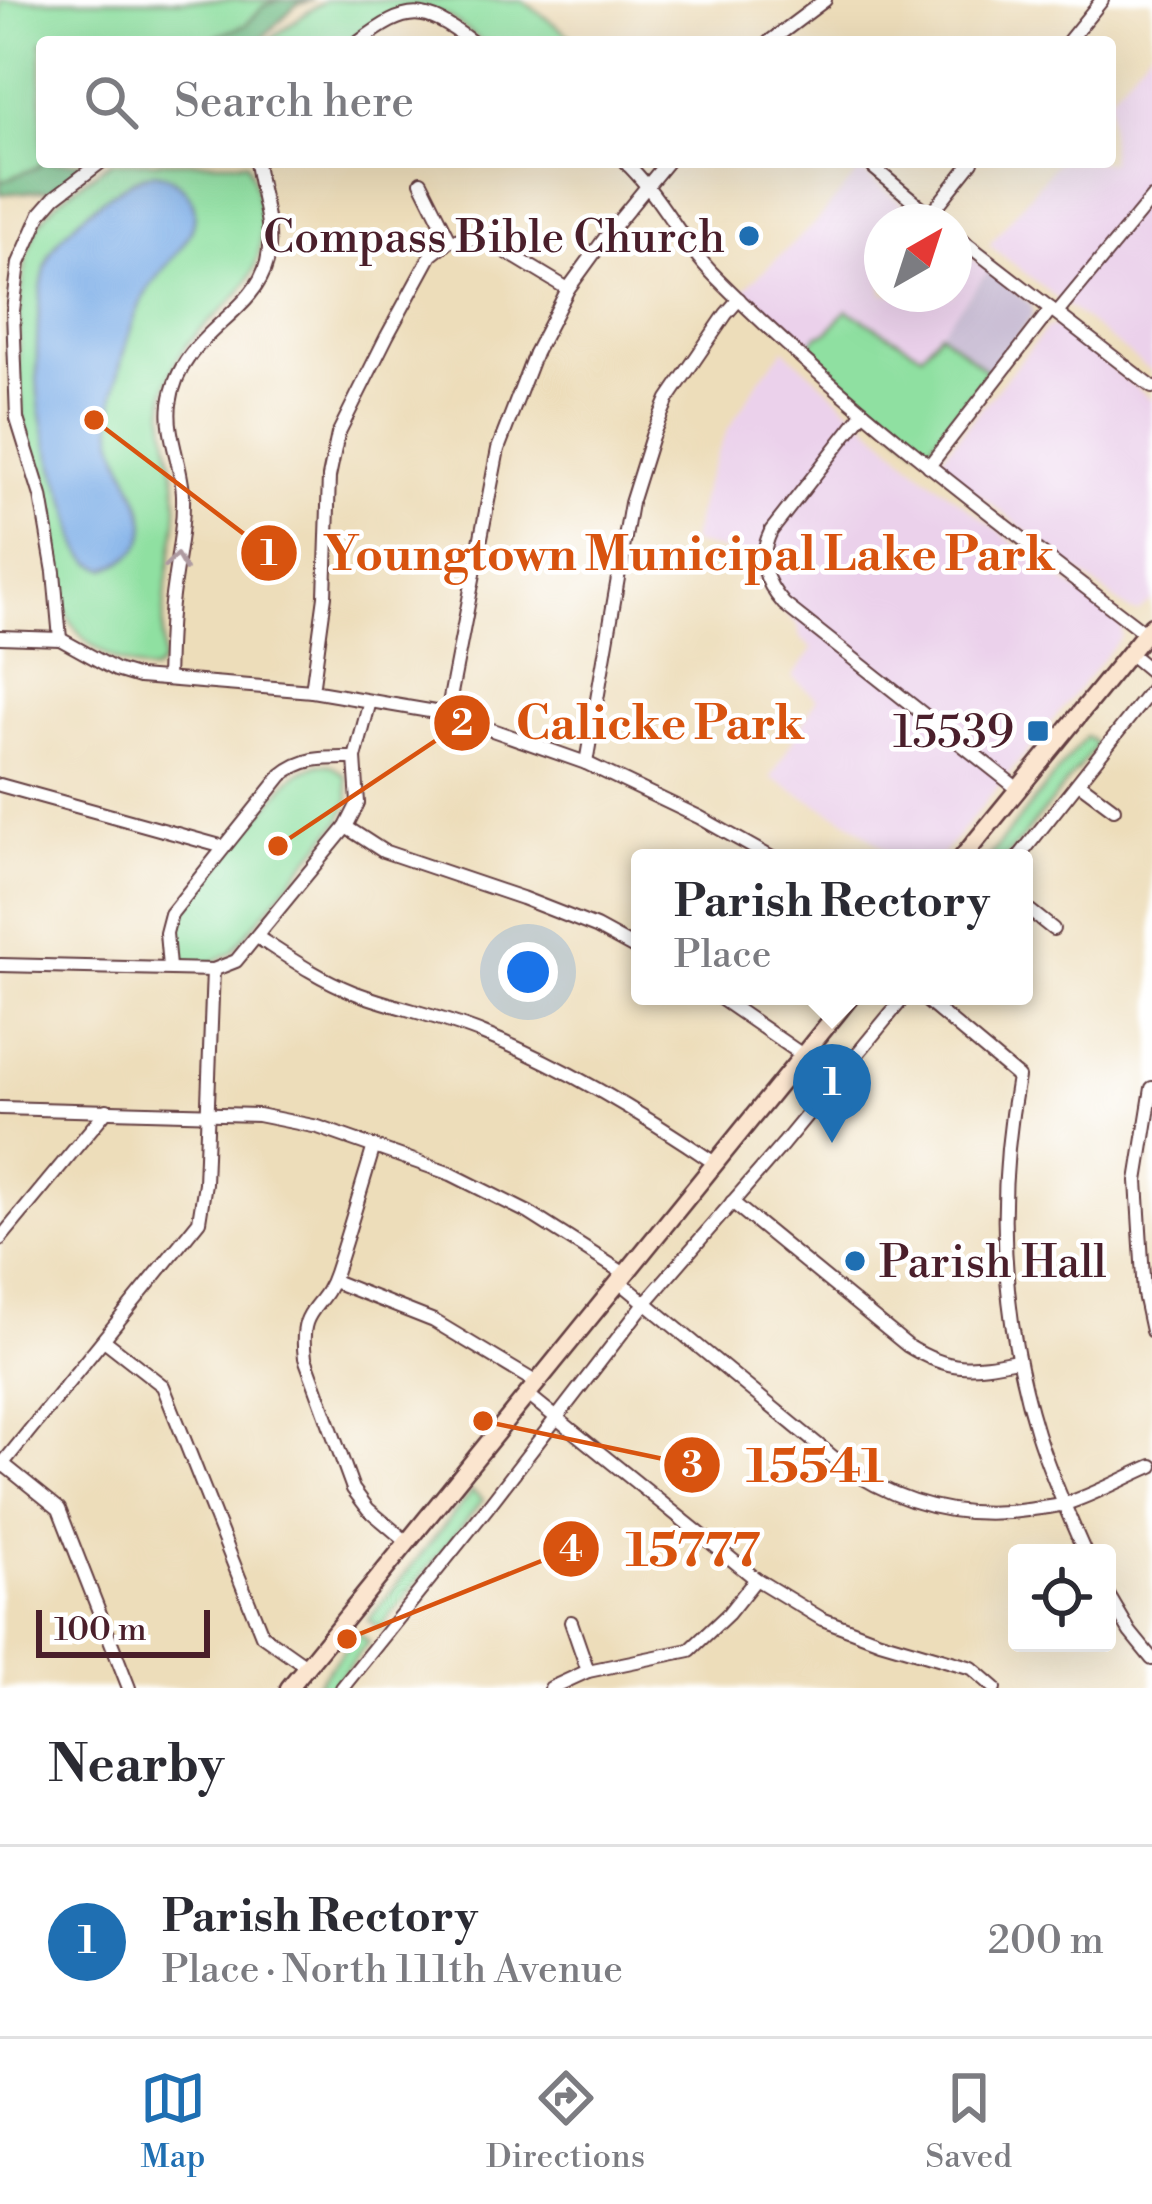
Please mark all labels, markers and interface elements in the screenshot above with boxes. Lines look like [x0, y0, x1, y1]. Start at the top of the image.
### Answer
search box [36, 36, 1116, 168]
icon: search [78, 69, 144, 135]
text: Search here [174, 74, 414, 131]
north arrow [864, 204, 972, 312]
place label: Compass Bible Church [263, 210, 725, 267]
marker: Compass Bible Church [736, 223, 762, 249]
callout: Youngtown Municipal Lake Park [239, 511, 1079, 595]
text: Youngtown Municipal Lake Park [323, 526, 1056, 586]
text: 1 [260, 532, 278, 577]
one-way arrow [162, 553, 188, 572]
callout: Calicke Park [432, 681, 828, 765]
text: Calicke Park [516, 695, 806, 755]
text: 2 [451, 702, 473, 747]
place label: 15539 [893, 705, 1014, 762]
marker: 15539 [1025, 718, 1051, 744]
popup [631, 849, 1033, 1005]
text: Parish Rectory [674, 874, 990, 931]
text: Place [674, 931, 771, 980]
your location [498, 942, 558, 1002]
pin: 1 [793, 1044, 871, 1143]
place label: Parish Hall [879, 1235, 1107, 1292]
marker: Parish Hall [842, 1248, 868, 1274]
callout: 15541 [662, 1423, 908, 1507]
text: 15541 [746, 1438, 884, 1498]
text: 3 [681, 1444, 703, 1489]
callout: 15777 [541, 1507, 784, 1591]
text: 15777 [625, 1522, 761, 1582]
text: 4 [559, 1528, 583, 1573]
map controls [1008, 1544, 1116, 1652]
button: locate [1008, 1544, 1116, 1652]
scale bar [36, 1604, 210, 1657]
text: 100 m [54, 1610, 147, 1651]
text: Nearby [48, 1734, 224, 1798]
text: Parish Rectory [162, 1889, 478, 1946]
text: 1 [78, 1917, 96, 1966]
text: 200 m [988, 1917, 1104, 1966]
text: Place · North 111th Avenue [162, 1946, 623, 1995]
tab: Map [140, 2065, 206, 2178]
tab: Directions [486, 2065, 645, 2178]
tab: Saved [925, 2065, 1012, 2178]

